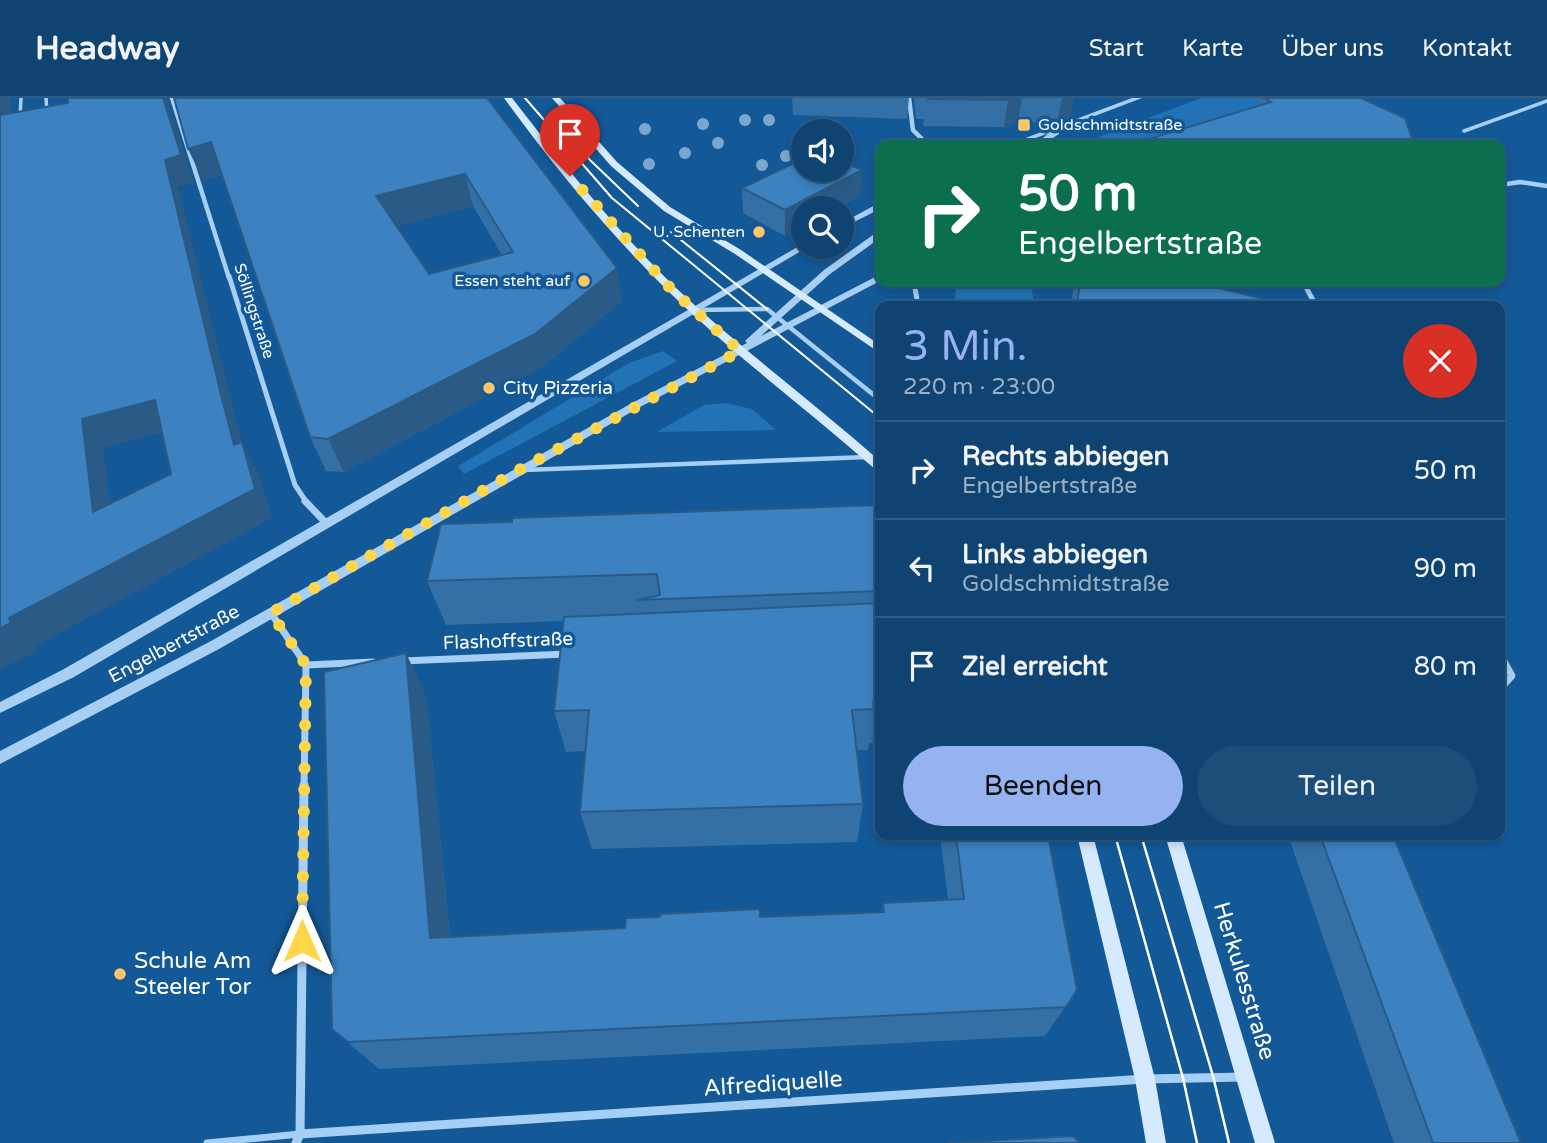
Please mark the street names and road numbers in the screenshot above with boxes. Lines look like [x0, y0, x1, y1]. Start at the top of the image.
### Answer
street label: Söllingstraße [229, 261, 279, 361]
street label: Engelbertstraße [105, 600, 243, 688]
street label: Flashoffstraße [443, 628, 573, 654]
street label: Herkulesstraße [1207, 899, 1281, 1063]
street label: Alfrediquelle [703, 1065, 843, 1103]

